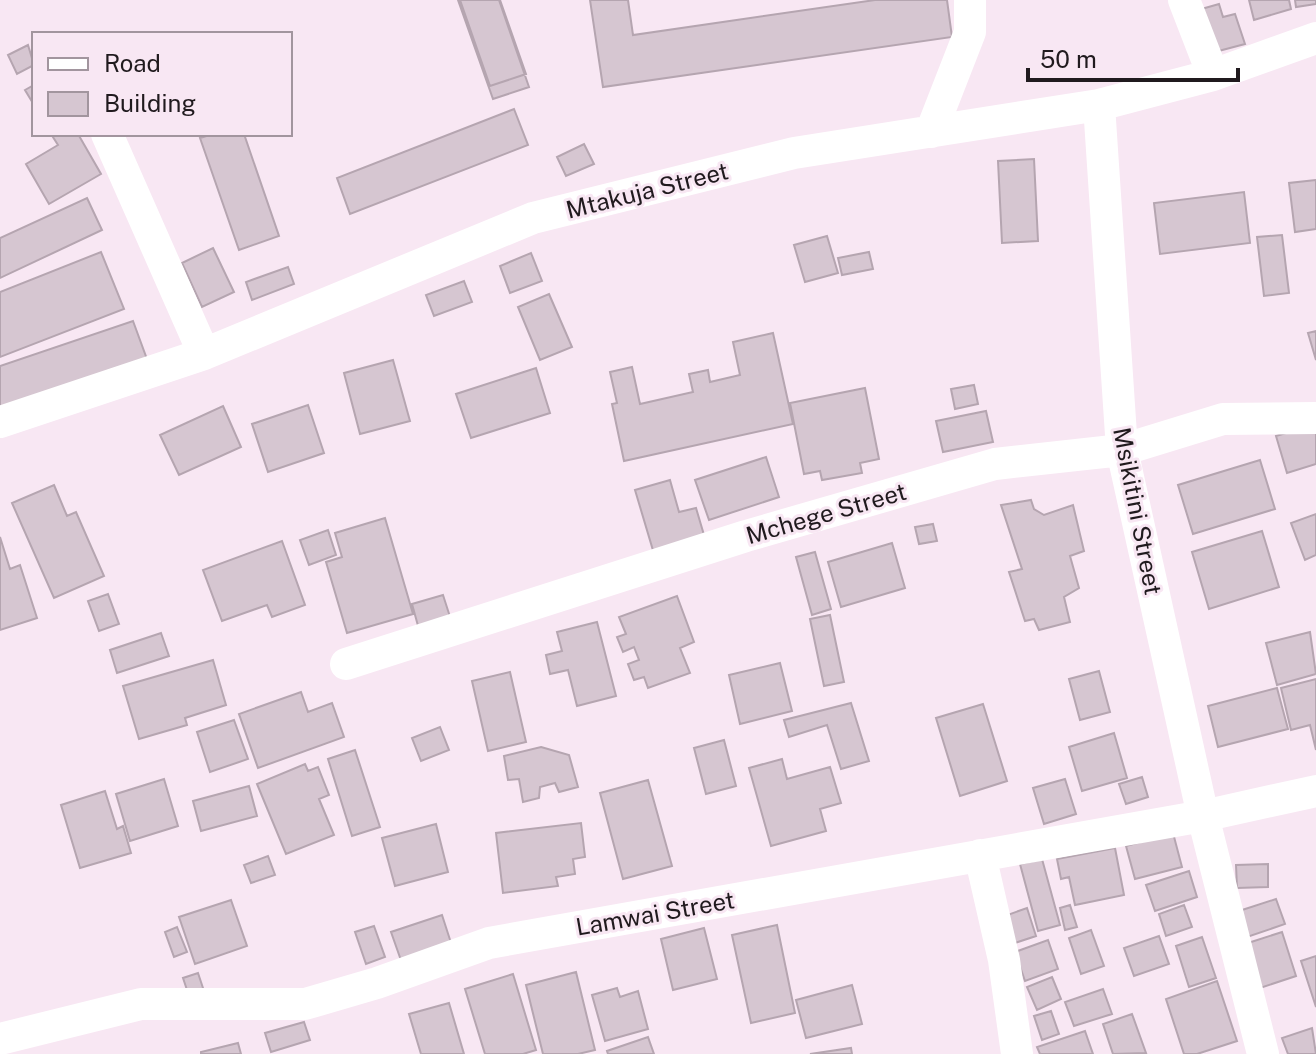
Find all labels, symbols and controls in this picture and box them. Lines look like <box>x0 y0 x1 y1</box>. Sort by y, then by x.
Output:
legend <box>32 32 292 136</box>
scale bar <box>1028 32 1238 82</box>
text: 50 m <box>1040 45 1097 73</box>
text: Road <box>104 49 161 77</box>
text: Building <box>104 89 196 117</box>
street label: Mtakuja Street <box>563 156 731 224</box>
street label: Msikitini Street <box>1108 425 1168 597</box>
street label: Mchege Street <box>743 477 909 549</box>
street label: Lamwai Street <box>573 885 737 941</box>

